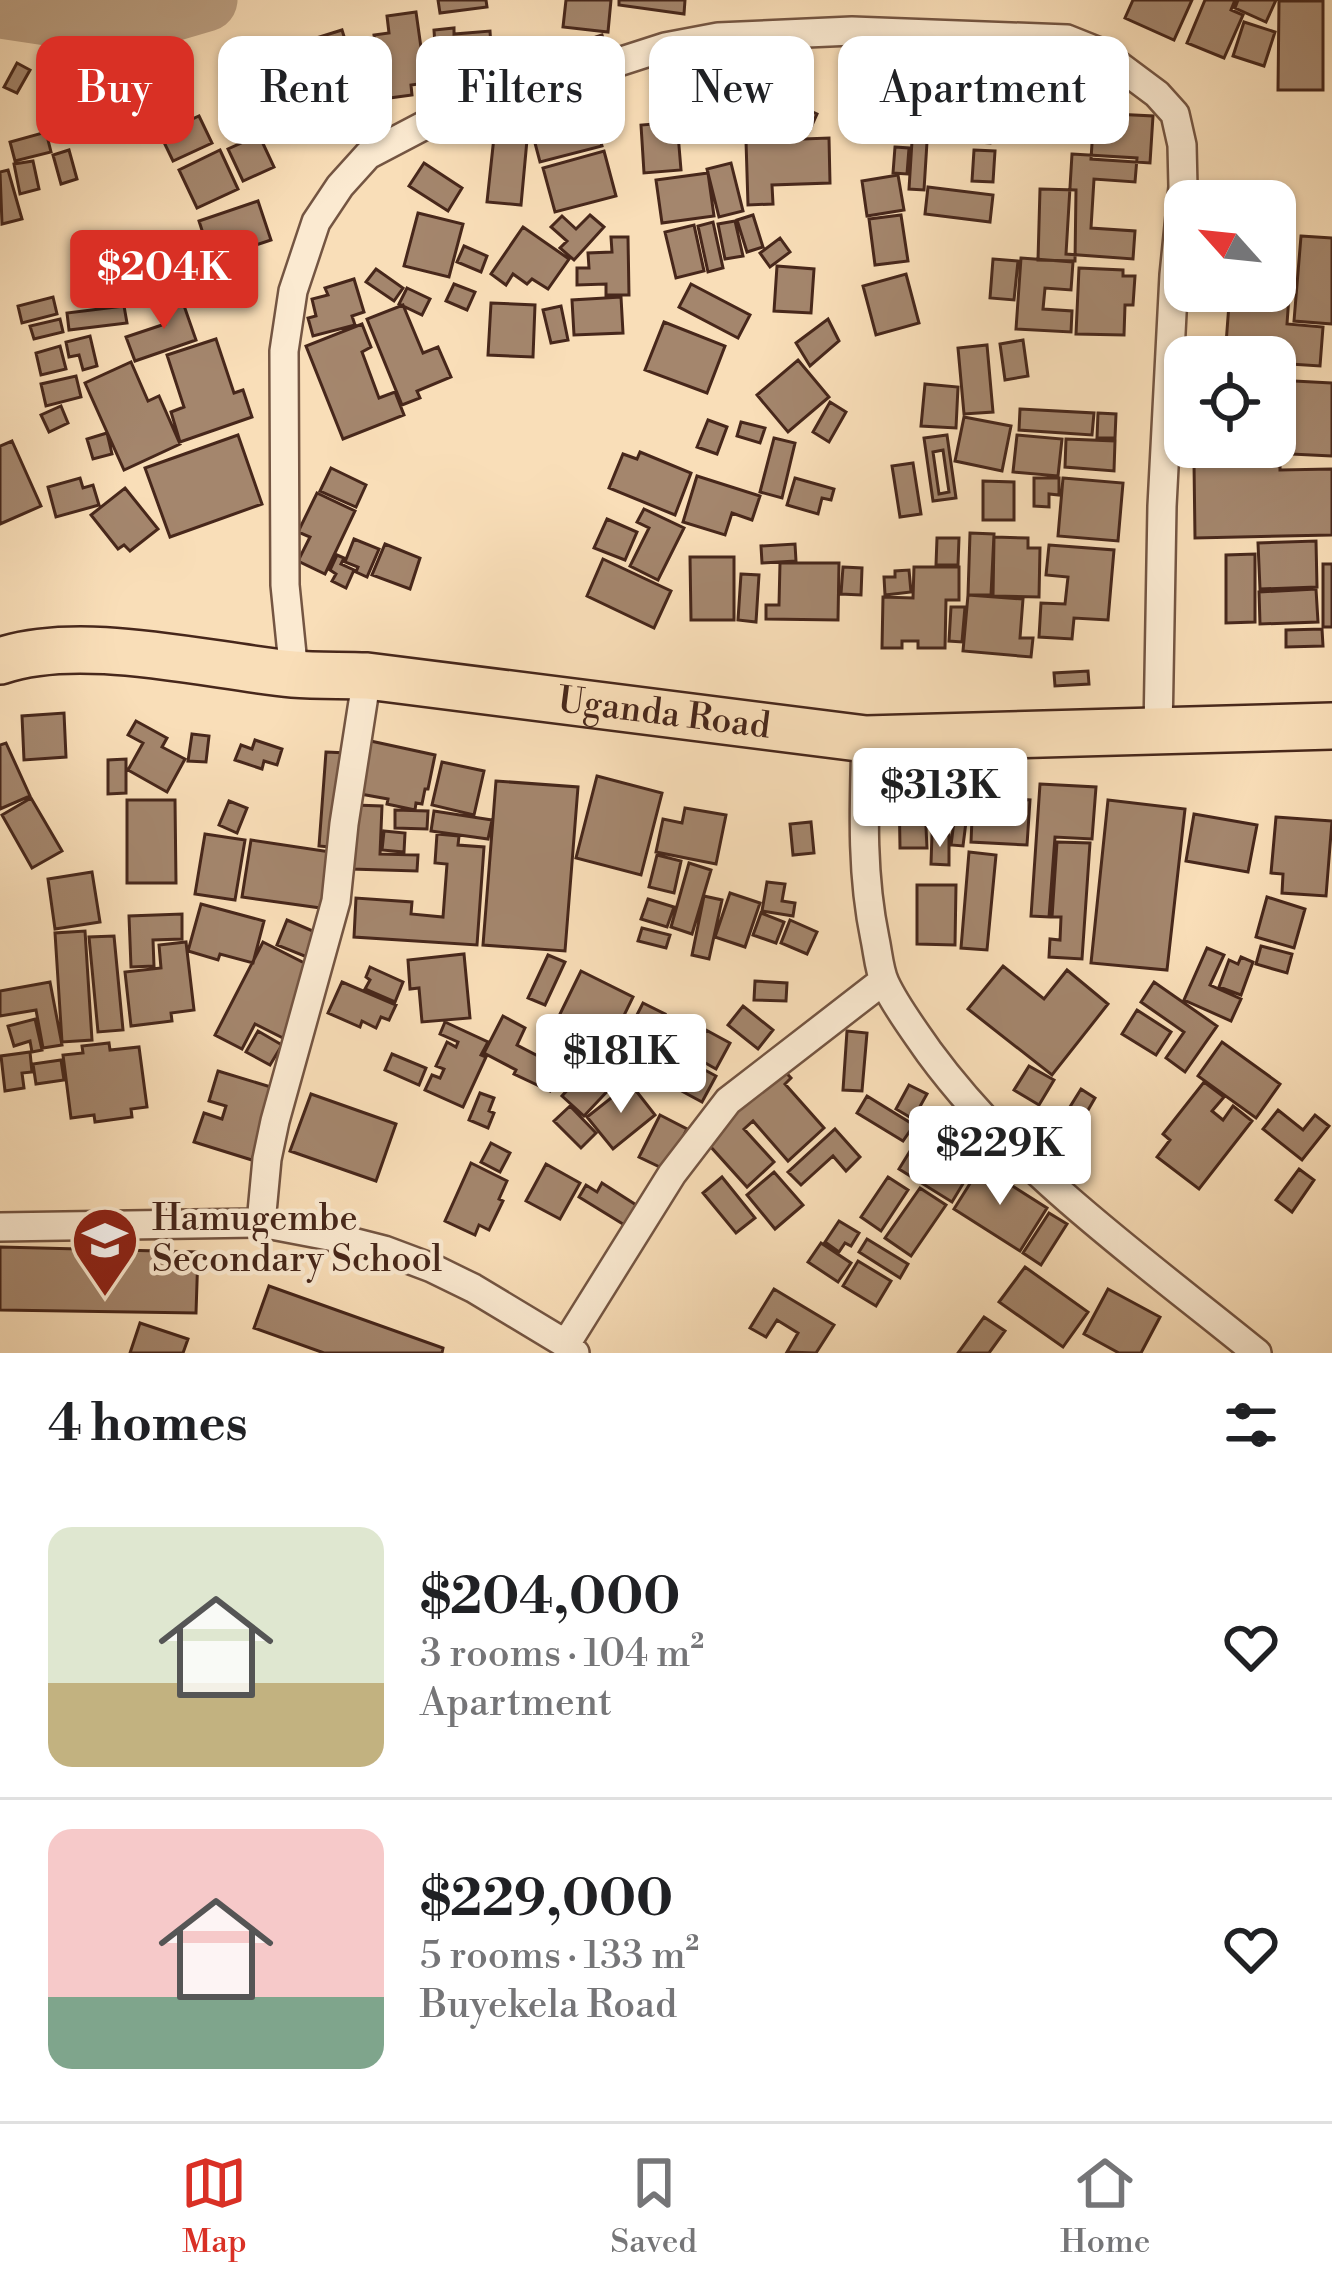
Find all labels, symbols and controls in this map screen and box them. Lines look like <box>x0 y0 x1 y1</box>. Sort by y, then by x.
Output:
chip: Buy <box>36 36 194 144</box>
chip: Rent <box>218 36 392 144</box>
chip: Filters <box>416 36 625 144</box>
chip: New <box>649 36 814 144</box>
chip: Apartment <box>838 36 1129 144</box>
north arrow <box>1164 180 1296 312</box>
map controls <box>1164 180 1296 468</box>
pin: $204K <box>80 230 248 332</box>
text: $204K <box>97 244 231 293</box>
button: locate <box>1164 336 1296 468</box>
street label: Uganda Road <box>555 678 773 749</box>
pin: $313K <box>856 748 1024 850</box>
text: $313K <box>880 762 1000 811</box>
pin: $181K <box>537 1014 705 1116</box>
text: $181K <box>563 1028 679 1077</box>
pin: $229K <box>916 1106 1084 1208</box>
text: $229K <box>936 1120 1064 1169</box>
place label: Hamugembe Secondary School <box>152 1197 443 1283</box>
school or university icon: Hamugembe Secondary School <box>70 1205 140 1299</box>
icon: filters <box>1218 1392 1284 1458</box>
text: 4 homes <box>48 1393 248 1457</box>
text: $204,000 <box>420 1566 680 1630</box>
icon: home <box>144 1575 288 1719</box>
icon: heart <box>1218 1614 1284 1680</box>
text: 3 rooms · 104 m² <box>420 1630 704 1679</box>
text: Apartment <box>420 1679 612 1728</box>
text: $229,000 <box>420 1868 673 1932</box>
icon: home <box>144 1877 288 2021</box>
icon: heart <box>1218 1916 1284 1982</box>
text: 5 rooms · 133 m² <box>420 1932 699 1981</box>
text: Buyekela Road <box>420 1981 677 2030</box>
tab: Map <box>181 2150 247 2263</box>
tab: Saved <box>610 2150 697 2263</box>
tab: Home <box>1060 2150 1151 2263</box>

